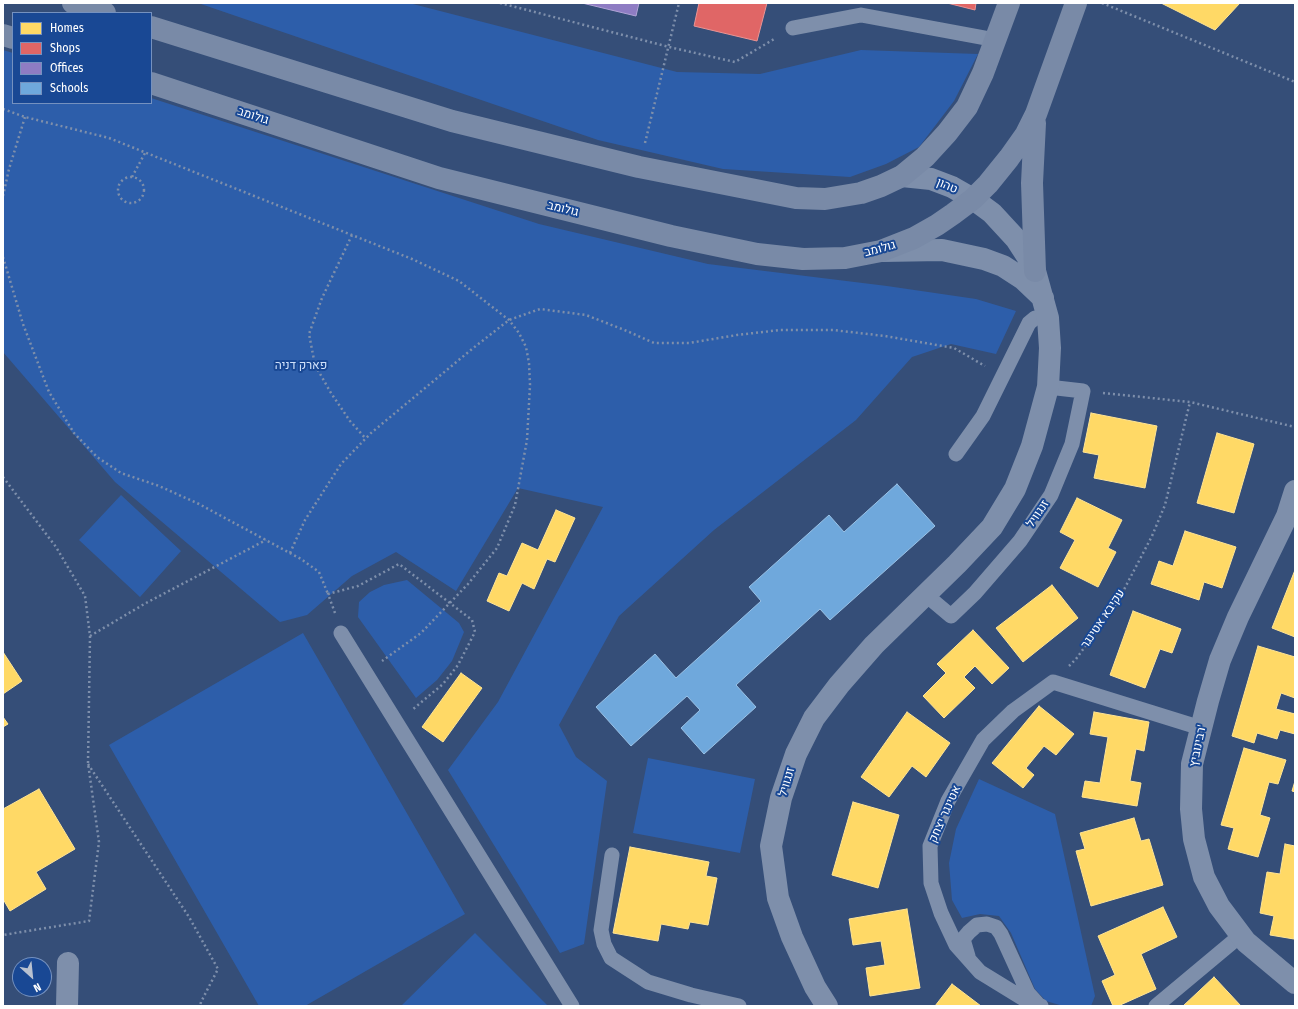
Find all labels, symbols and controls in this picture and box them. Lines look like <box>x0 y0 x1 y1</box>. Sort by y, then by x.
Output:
legend <box>12 12 152 104</box>
text: Homes <box>50 21 84 35</box>
text: Shops <box>50 41 80 55</box>
text: Offices <box>50 61 83 75</box>
text: Schools <box>50 81 88 95</box>
street label: גולומב <box>236 104 270 128</box>
street label: טהון <box>934 175 960 197</box>
street label: גולומב <box>546 198 580 220</box>
street label: גולומב <box>863 238 897 260</box>
park label: פארק דניה <box>275 359 327 373</box>
street label: זנגוויל <box>1024 497 1052 531</box>
street label: עקיבא אטינגר <box>1078 587 1128 651</box>
street label: רבינוביץ' <box>1187 724 1209 768</box>
street label: זנגוויל <box>776 766 798 798</box>
street label: אטינגר יצחק <box>926 783 964 845</box>
north arrow <box>12 957 52 997</box>
text: N <box>31 980 43 995</box>

